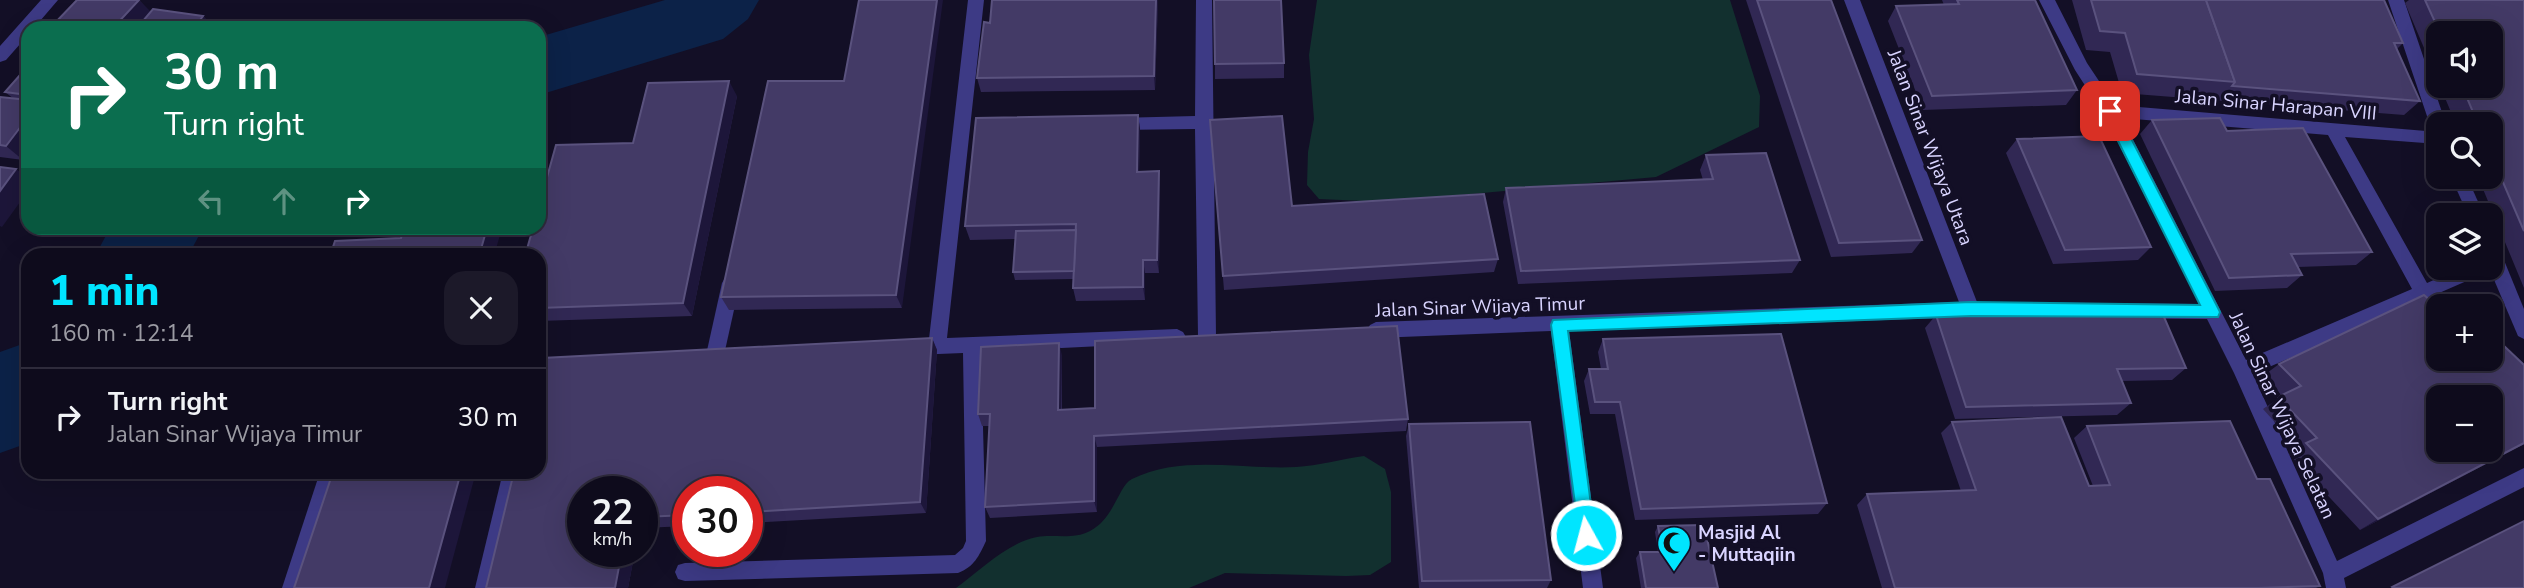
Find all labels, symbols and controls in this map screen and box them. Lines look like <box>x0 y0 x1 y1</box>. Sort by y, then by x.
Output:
map controls <box>2426 21 2503 462</box>
button: sound <box>2426 21 2503 98</box>
text: 30 m <box>164 39 279 106</box>
street label: Jalan Sinar Wijaya Utara <box>1880 45 1979 249</box>
icon: right <box>49 49 140 140</box>
pin <box>2080 81 2140 141</box>
street label: Jalan Sinar Harapan VIII <box>2173 83 2378 127</box>
icon: arrive <box>2091 92 2129 130</box>
text: Turn right <box>164 103 304 146</box>
button: search <box>2426 112 2503 189</box>
icon: left <box>192 182 230 220</box>
icon: ahead <box>265 182 303 220</box>
icon: right <box>338 182 376 220</box>
button: layers <box>2426 203 2503 280</box>
text: 1 min <box>49 263 159 320</box>
button: close <box>444 271 518 345</box>
street label: Jalan Sinar Wijaya Timur <box>1374 290 1586 324</box>
button: + <box>2426 294 2503 371</box>
street label: Jalan Sinar Wijaya Selatan <box>2222 307 2342 523</box>
text: 160 m · 12:14 <box>49 318 194 349</box>
text: Turn right <box>108 384 227 419</box>
button: − <box>2426 385 2503 462</box>
icon: right <box>49 398 87 436</box>
text: 30 m <box>458 400 518 435</box>
text: Jalan Sinar Wijaya Timur <box>108 419 362 450</box>
speed limit sign: 30 <box>672 476 763 567</box>
text: 22 <box>591 489 634 536</box>
position arrow <box>1549 498 1623 572</box>
place label: Masjid Al - Muttaqiin <box>1698 520 1796 568</box>
mosque icon: Masjid Al - Muttaqiin <box>1655 524 1693 573</box>
text: km/h <box>593 527 632 551</box>

